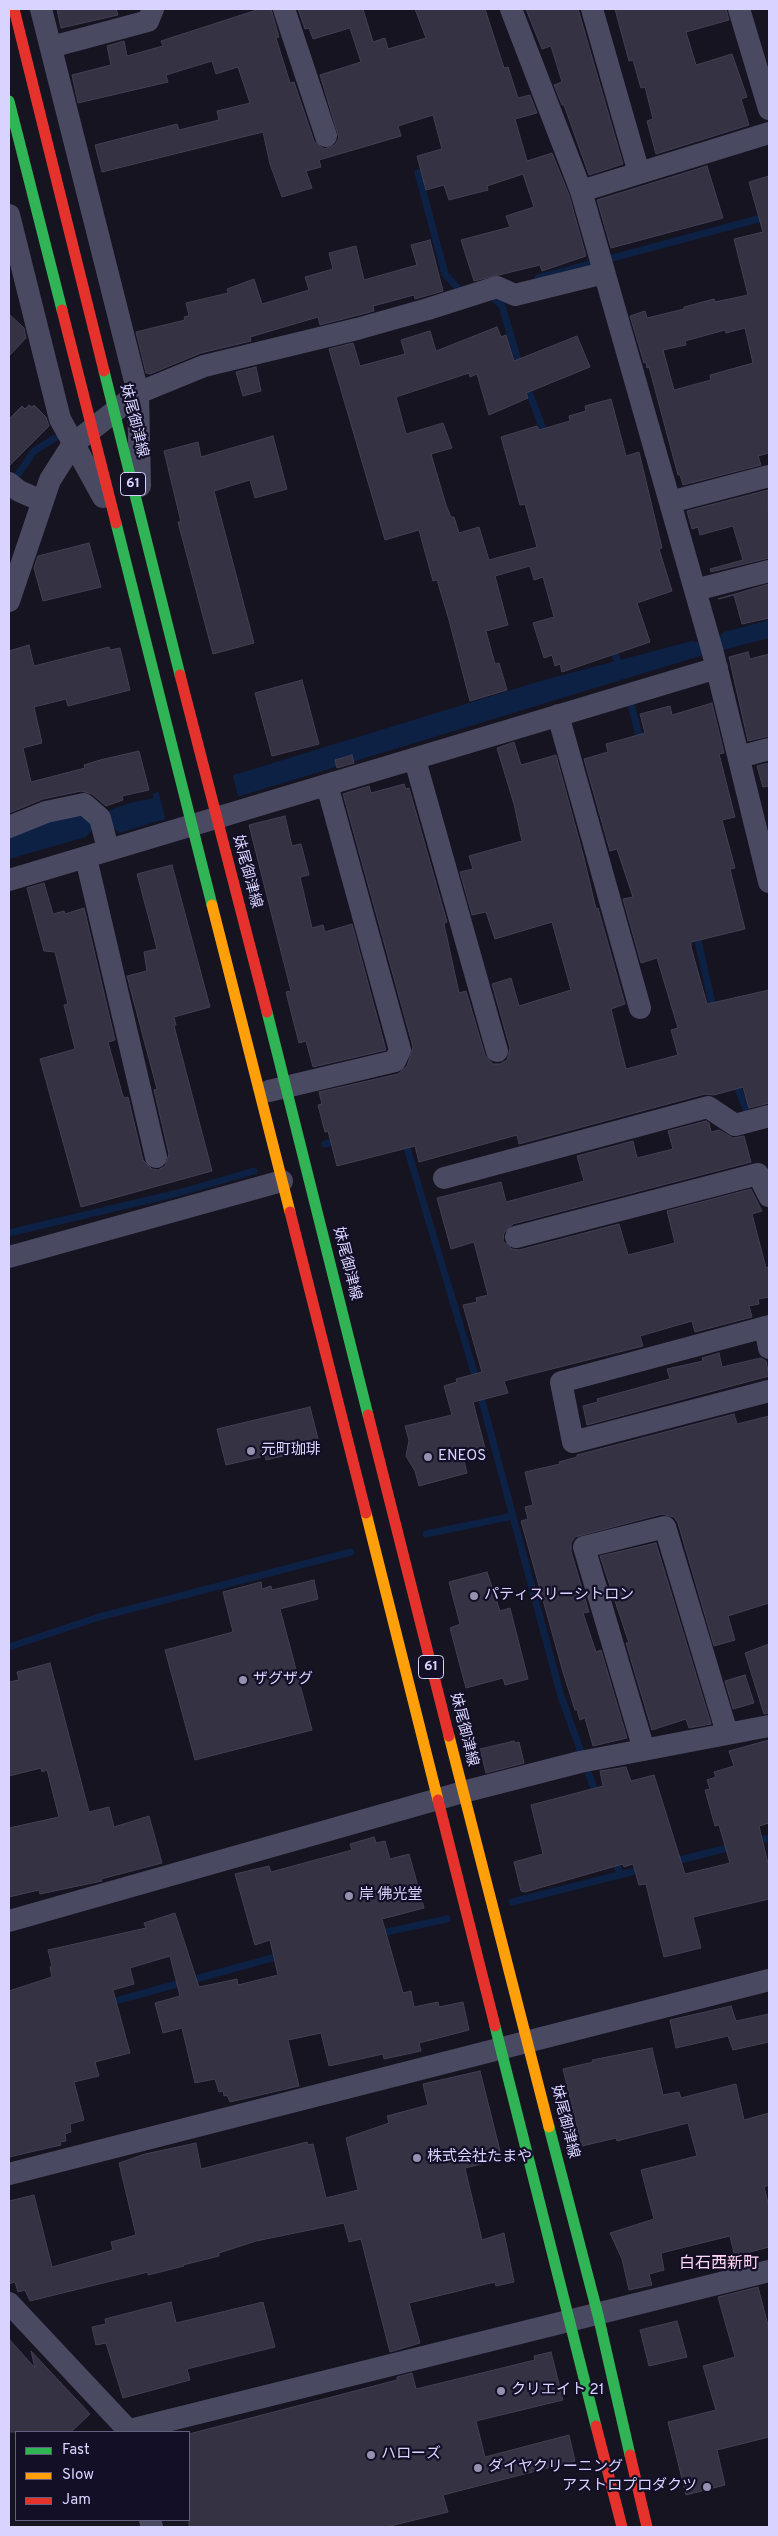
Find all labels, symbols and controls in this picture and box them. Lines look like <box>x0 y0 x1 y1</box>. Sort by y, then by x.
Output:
street label: 妹尾御津線 <box>115 382 151 460</box>
road number: 61 <box>120 472 146 496</box>
street label: 妹尾御津線 <box>228 833 264 911</box>
street label: 妹尾御津線 <box>328 1225 364 1303</box>
place label: 元町珈琲 <box>261 1442 321 1460</box>
marker: 元町珈琲 <box>245 1445 257 1457</box>
place label: ENEOS <box>438 1448 486 1466</box>
marker: ENEOS <box>422 1451 434 1463</box>
place label: パティスリーシトロン <box>484 1587 634 1605</box>
marker: パティスリーシトロン <box>468 1590 480 1602</box>
road number: 61 <box>418 1655 444 1678</box>
place label: ザグザグ <box>253 1671 313 1689</box>
marker: ザグザグ <box>237 1674 249 1686</box>
street label: 妹尾御津線 <box>445 1691 481 1769</box>
place label: 岸 佛光堂 <box>359 1887 423 1905</box>
marker: 岸 佛光堂 <box>343 1890 355 1902</box>
street label: 妹尾御津線 <box>546 2083 582 2161</box>
place label: 株式会社たまや <box>427 2149 532 2167</box>
marker: 株式会社たまや <box>411 2152 423 2164</box>
district label: 白石西新町 <box>679 2255 759 2275</box>
place label: クリエイト 21 <box>511 2382 604 2400</box>
marker: クリエイト 21 <box>495 2385 507 2397</box>
legend <box>15 2431 190 2521</box>
text: Fast <box>62 2441 90 2460</box>
place label: ハローズ <box>381 2446 441 2464</box>
marker: ハローズ <box>365 2449 377 2461</box>
place label: ダイヤクリーニング <box>488 2459 623 2477</box>
marker: ダイヤクリーニング <box>472 2462 484 2474</box>
text: Slow <box>62 2466 94 2485</box>
place label: アストロプロダクツ <box>562 2478 697 2496</box>
marker: アストロプロダクツ <box>701 2481 713 2493</box>
text: Jam <box>62 2491 91 2510</box>

